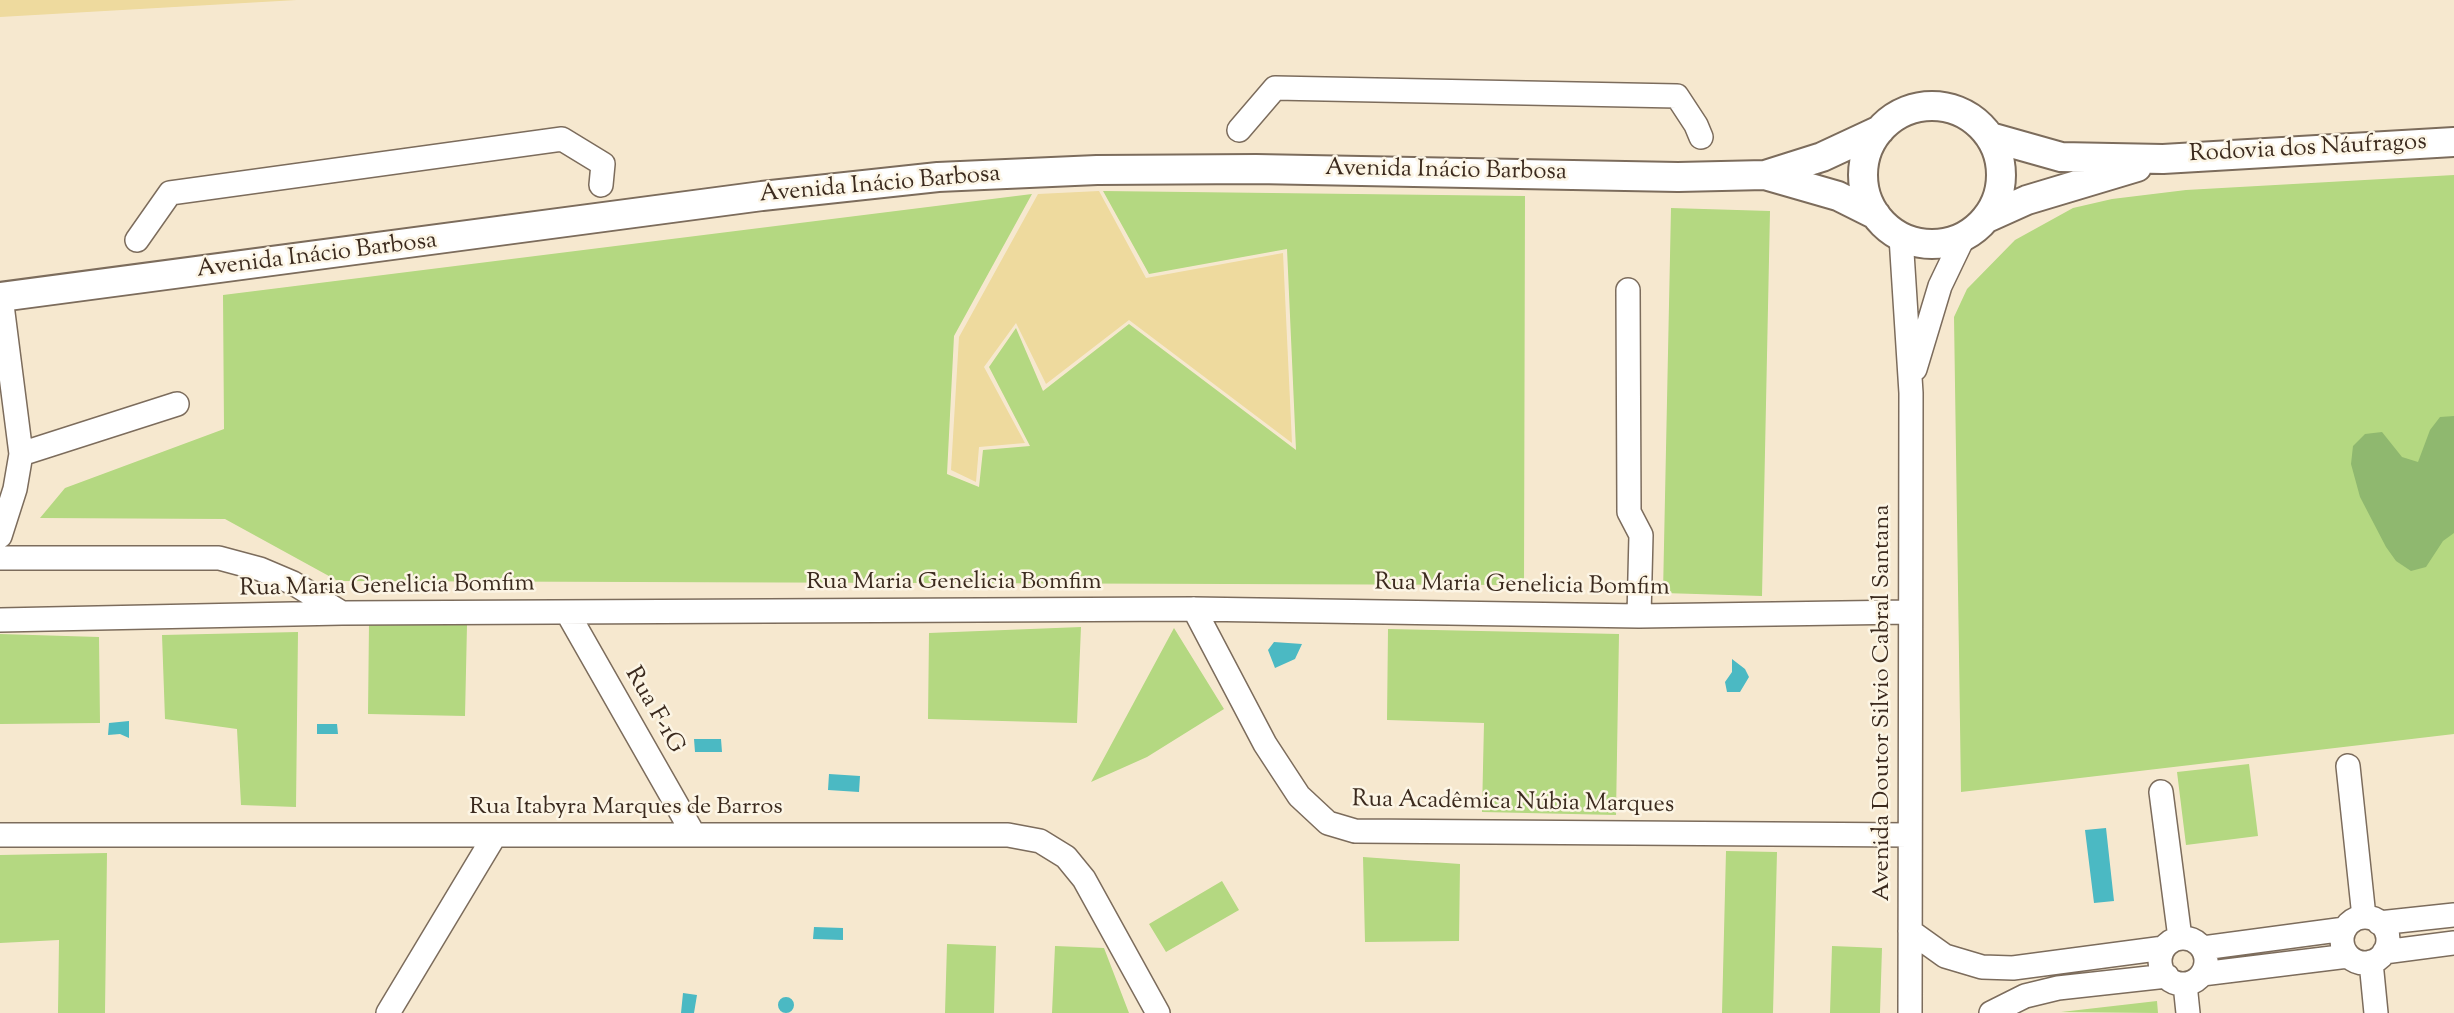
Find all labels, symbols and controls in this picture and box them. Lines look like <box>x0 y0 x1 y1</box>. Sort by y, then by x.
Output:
street label: Rodovia dos Náufragos <box>2189 129 2427 171</box>
street label: Avenida Inácio Barbosa <box>1325 155 1567 189</box>
street label: Avenida Inácio Barbosa <box>758 161 1002 211</box>
street label: Avenida Inácio Barbosa <box>195 228 439 286</box>
street label: Avenida Doutor Silvio Cabral Santana <box>1870 505 1898 901</box>
street label: Rua Maria Genelicia Bomfim <box>806 570 1102 598</box>
street label: Rua Maria Genelicia Bomfim <box>1374 570 1670 604</box>
street label: Rua Maria Genelicia Bomfim <box>239 571 535 605</box>
street label: Rua F-1G <box>617 663 689 759</box>
street label: Rua Acadêmica Núbia Marques <box>1351 787 1675 821</box>
street label: Rua Itabyra Marques de Barros <box>469 795 783 823</box>

